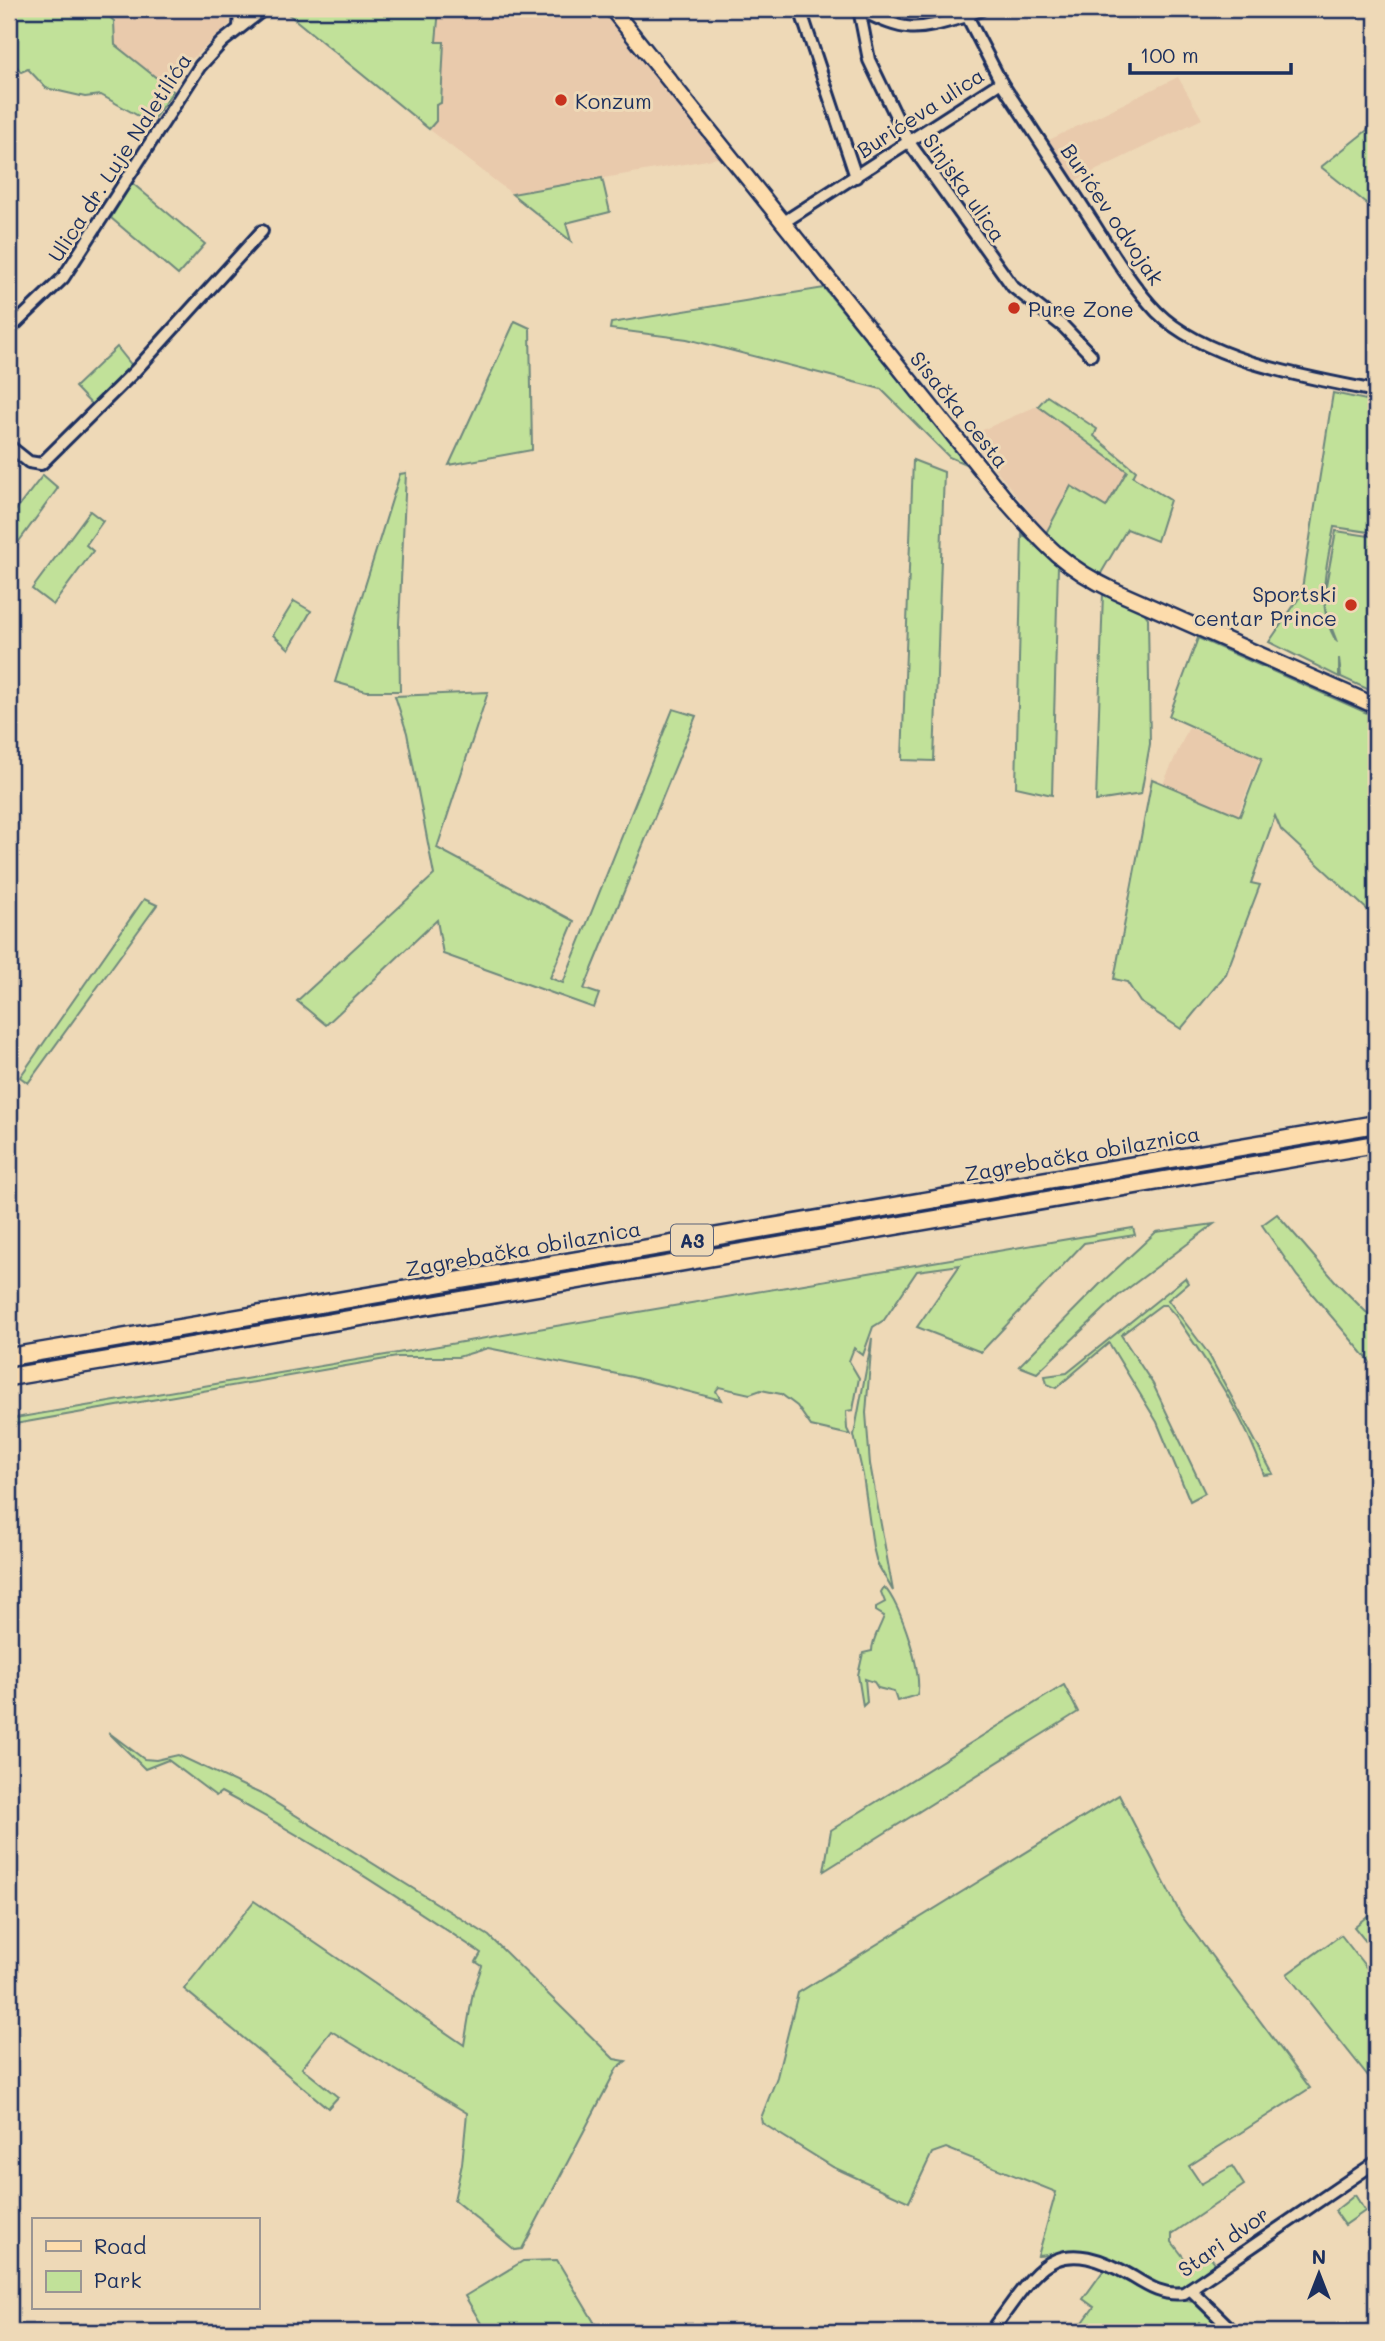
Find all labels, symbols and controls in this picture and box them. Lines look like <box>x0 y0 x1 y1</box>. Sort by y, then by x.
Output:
scale bar <box>1130 32 1290 76</box>
text: 100 m <box>1140 41 1199 68</box>
street label: Ulica dr. Luje Naletilića <box>41 47 197 267</box>
street label: Burićeva ulica <box>851 61 989 163</box>
place label: Konzum <box>575 87 652 114</box>
marker: Konzum <box>553 92 569 108</box>
street label: Sinjska ulica <box>918 127 1012 247</box>
street label: Burićev odvojak <box>1056 138 1170 290</box>
place label: Pure Zone <box>1028 295 1134 322</box>
marker: Pure Zone <box>1006 300 1022 316</box>
street label: Sisačka cesta <box>905 345 1015 473</box>
place label: Sportski centar Prince <box>1194 580 1337 631</box>
marker: Sportski centar Prince <box>1343 597 1359 613</box>
street label: Zagrebačka obilaznica <box>962 1119 1202 1187</box>
street label: Zagrebačka obilaznica <box>403 1214 643 1282</box>
road number: A3 <box>671 1224 713 1256</box>
street label: Stari dvor <box>1172 2200 1274 2282</box>
legend <box>32 2218 259 2310</box>
text: Road <box>94 2232 146 2259</box>
north arrow <box>1284 2240 1354 2310</box>
text: N <box>1312 2244 1326 2269</box>
text: Park <box>94 2266 142 2293</box>

